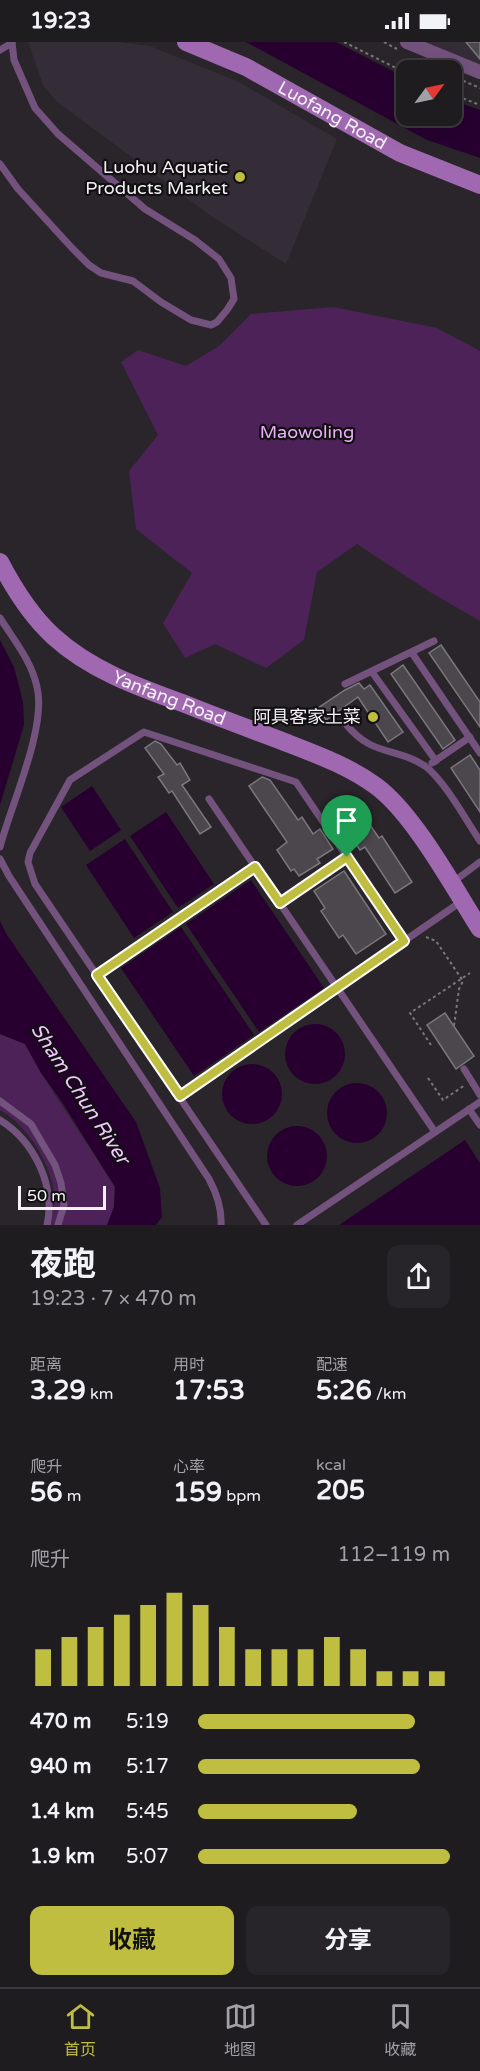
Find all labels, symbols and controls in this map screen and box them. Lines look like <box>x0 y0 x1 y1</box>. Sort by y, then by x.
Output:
text: 19:23 <box>30 8 91 34</box>
north arrow <box>396 60 462 126</box>
map controls <box>396 60 462 126</box>
street label: Luofang Road <box>274 76 391 154</box>
place label: Luohu Aquatic Products Market <box>85 156 228 199</box>
marker: Luohu Aquatic Products Market <box>233 170 247 184</box>
park label: Maowoling <box>260 421 354 443</box>
street label: Yanfang Road <box>109 666 229 730</box>
place label: 阿具客家土菜 <box>253 706 361 728</box>
marker: 阿具客家土菜 <box>366 710 380 724</box>
pin <box>321 795 372 857</box>
icon: arrive <box>330 804 363 837</box>
water label: Sham Chun River <box>25 1019 136 1171</box>
scale bar <box>18 1183 106 1210</box>
text: 50 m <box>27 1186 66 1206</box>
text: 夜跑 <box>30 1245 96 1284</box>
button: share <box>387 1245 450 1308</box>
text: 19:23 · 7 × 470 m <box>30 1287 197 1311</box>
text: 距离 <box>30 1355 62 1375</box>
text: 用时 <box>173 1355 205 1375</box>
text: 配速 <box>316 1355 348 1375</box>
text: 3.29 <box>30 1375 86 1406</box>
text: 17:53 <box>173 1375 245 1406</box>
text: 5:26 <box>316 1375 372 1406</box>
text: km <box>86 1384 113 1404</box>
text: /km <box>372 1384 406 1404</box>
text: kcal <box>316 1455 346 1475</box>
text: 爬升 <box>30 1457 62 1477</box>
text: 心率 <box>173 1457 205 1477</box>
text: 205 <box>316 1475 365 1506</box>
text: 56 <box>30 1477 63 1508</box>
text: 159 <box>173 1477 222 1508</box>
text: m <box>63 1486 82 1506</box>
text: bpm <box>222 1486 261 1506</box>
text: 112–119 m <box>337 1543 450 1567</box>
text: 爬升 <box>30 1548 70 1572</box>
text: 470 m <box>30 1710 91 1734</box>
text: 5:19 <box>126 1710 169 1734</box>
text: 940 m <box>30 1755 91 1779</box>
text: 5:17 <box>126 1755 169 1779</box>
text: 1.4 km <box>30 1800 94 1824</box>
text: 5:45 <box>126 1800 169 1824</box>
text: 1.9 km <box>30 1845 95 1869</box>
text: 5:07 <box>126 1845 169 1869</box>
button: 收藏 <box>30 1906 234 1975</box>
button: 分享 <box>246 1906 450 1975</box>
tab: 首页 <box>64 2000 97 2060</box>
tab: 地图 <box>224 2000 257 2060</box>
tab: 收藏 <box>384 2000 417 2060</box>

